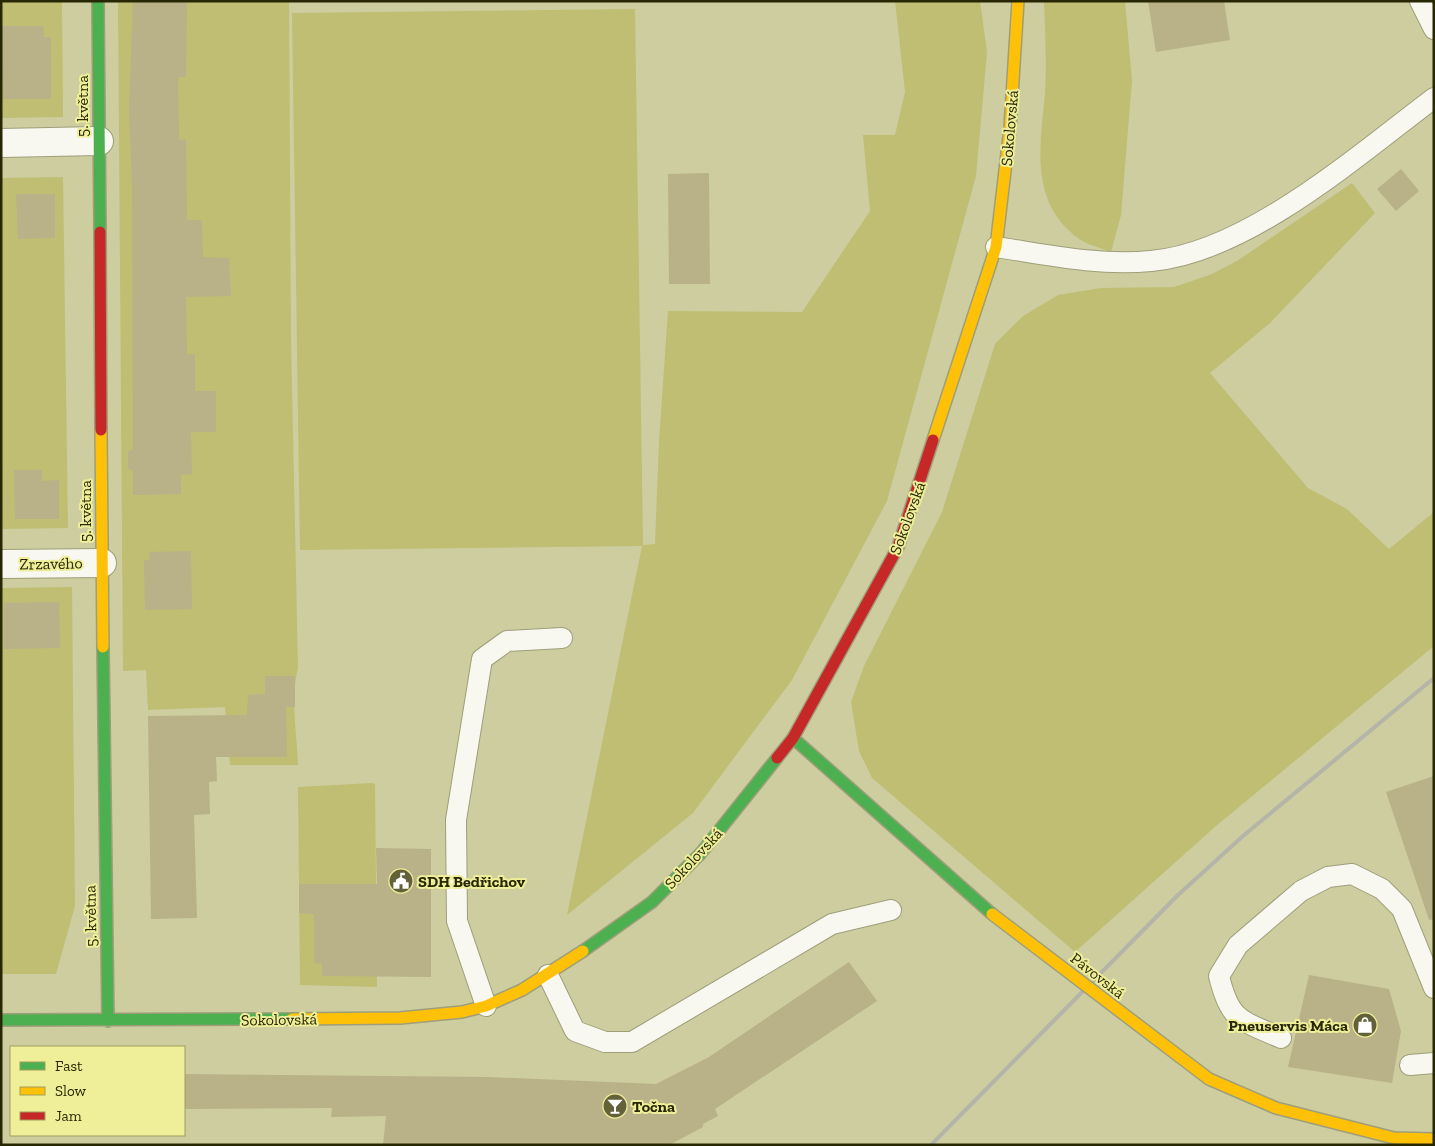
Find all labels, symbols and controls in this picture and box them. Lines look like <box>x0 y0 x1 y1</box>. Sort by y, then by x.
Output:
street label: 5. května <box>73 75 92 137</box>
street label: Sokolovská <box>997 89 1022 167</box>
street label: Sokolovská <box>886 479 930 557</box>
street label: 5. května <box>76 480 95 542</box>
street label: Zrzavého <box>19 553 83 574</box>
street label: Sokolovská <box>660 824 726 893</box>
public building icon: SDH Bedřichov <box>388 868 414 894</box>
place label: SDH Bedřichov <box>418 872 526 891</box>
street label: 5. května <box>80 885 101 947</box>
street label: Pávovská <box>1067 948 1129 1003</box>
street label: Sokolovská <box>241 1009 318 1030</box>
shop icon: Pneuservis Máca <box>1352 1012 1378 1038</box>
place label: Pneuservis Máca <box>1228 1016 1348 1035</box>
legend <box>10 1046 185 1136</box>
text: Fast <box>55 1057 83 1075</box>
text: Slow <box>55 1082 87 1100</box>
bar icon: Točna <box>602 1093 628 1119</box>
place label: Točna <box>632 1097 675 1116</box>
text: Jam <box>55 1107 82 1125</box>

